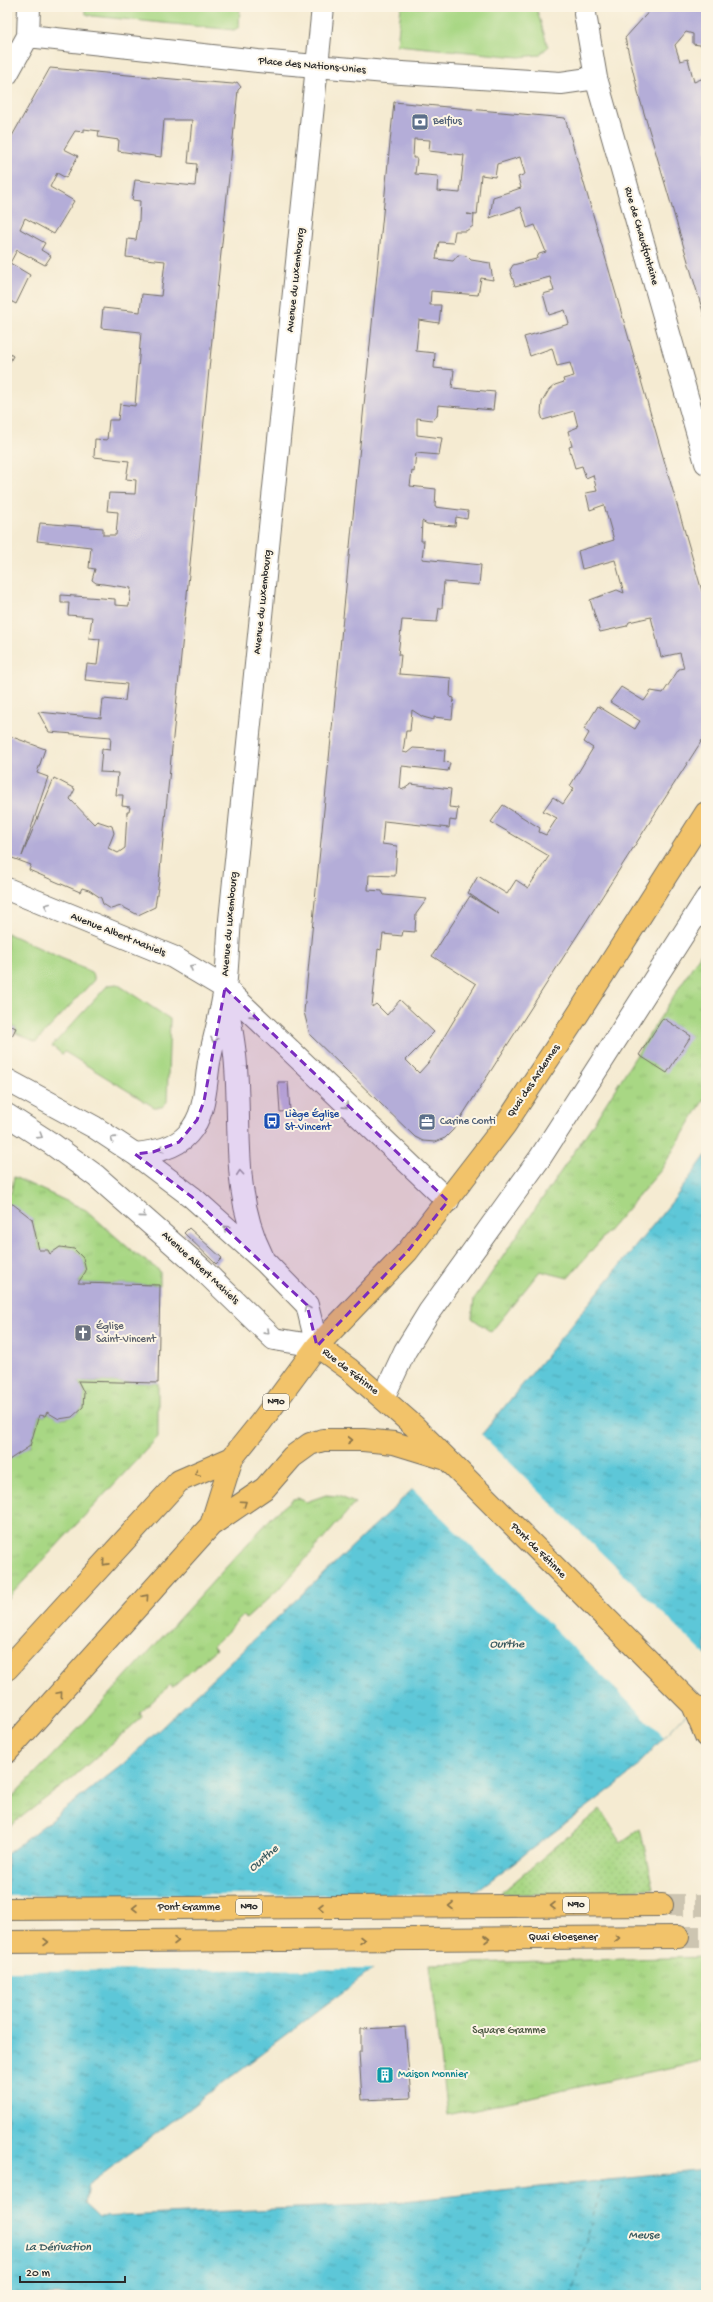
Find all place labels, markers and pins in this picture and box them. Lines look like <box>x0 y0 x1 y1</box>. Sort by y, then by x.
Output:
bank icon: Belfius <box>410 112 430 132</box>
place label: Belfius <box>432 115 463 128</box>
place label: Liège Église St-Vincent <box>285 1108 340 1134</box>
bus stop icon: Liège Église St-Vincent <box>262 1111 282 1131</box>
office icon: Carine Conti <box>417 1112 437 1132</box>
place label: Carine Conti <box>440 1116 496 1128</box>
place label: Église Saint-Vincent <box>96 1320 157 1346</box>
church icon: Église Saint-Vincent <box>73 1323 93 1343</box>
building icon: Maison Monnier <box>375 2065 395 2085</box>
place label: Maison Monnier <box>398 2069 469 2081</box>

